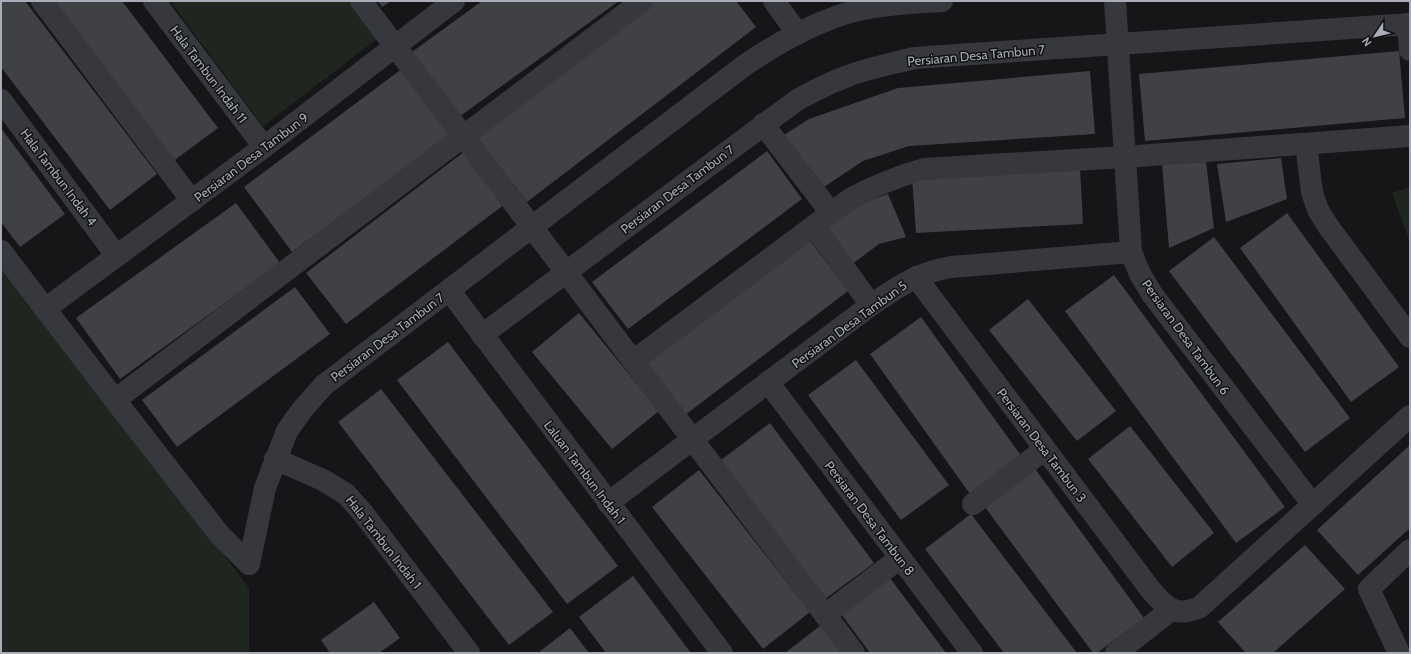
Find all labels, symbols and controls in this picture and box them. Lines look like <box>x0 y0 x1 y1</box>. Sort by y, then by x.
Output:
north arrow <box>1355 16 1395 56</box>
street label: Hala Tambun Indah 11 <box>167 22 251 126</box>
text: N <box>1359 35 1375 49</box>
street label: Persiaran Desa Tambun 7 <box>907 41 1046 69</box>
street label: Persiaran Desa Tambun 9 <box>191 109 311 205</box>
street label: Hala Tambun Indah 4 <box>17 125 101 229</box>
street label: Persiaran Desa Tambun 7 <box>617 141 737 237</box>
street label: Persiaran Desa Tambun 6 <box>1139 276 1233 398</box>
street label: Persiaran Desa Tambun 5 <box>788 277 910 371</box>
street label: Persiaran Desa Tambun 7 <box>327 289 447 385</box>
street label: Persiaran Desa Tambun 3 <box>994 385 1090 505</box>
street label: Laluan Tambun Indah 1 <box>541 417 629 527</box>
street label: Persiaran Desa Tambun 8 <box>822 458 918 579</box>
street label: Hala Tambun Indah 1 <box>343 492 425 592</box>

